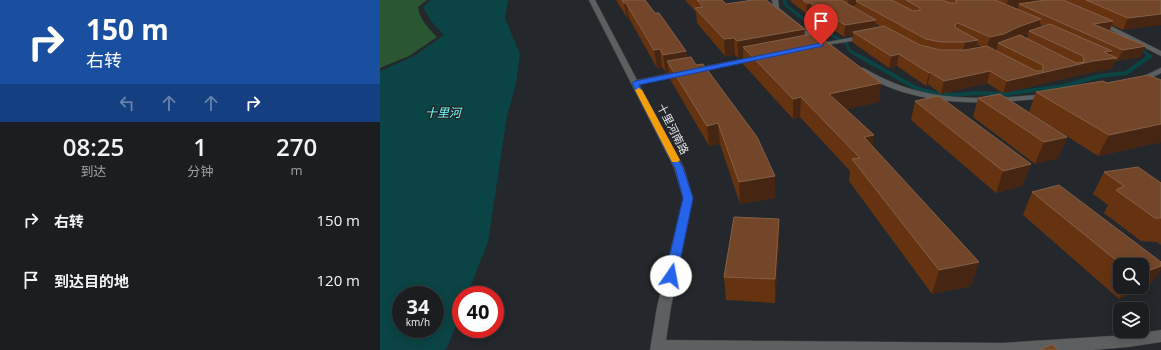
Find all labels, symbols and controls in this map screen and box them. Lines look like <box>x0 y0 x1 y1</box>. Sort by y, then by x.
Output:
pin <box>804 4 838 45</box>
text: 150 m <box>86 10 169 48</box>
icon: arrive <box>810 10 832 32</box>
icon: right <box>20 16 72 68</box>
text: 右转 <box>86 48 122 72</box>
icon: left <box>116 92 138 114</box>
icon: ahead <box>158 92 180 114</box>
icon: ahead <box>200 92 222 114</box>
icon: right <box>242 92 264 114</box>
street label: 十里河南路 <box>654 101 693 157</box>
water label: 十里河 <box>425 104 463 121</box>
text: 08:25 <box>63 130 124 163</box>
text: 1 <box>193 130 207 163</box>
text: 270 <box>276 130 317 163</box>
text: m <box>291 161 303 179</box>
text: 到达 <box>81 162 107 180</box>
text: 分钟 <box>187 162 213 180</box>
icon: right <box>20 209 42 231</box>
text: 150 m <box>316 210 360 230</box>
text: 右转 <box>54 211 84 231</box>
position arrow <box>650 255 692 297</box>
map controls <box>1113 258 1149 338</box>
button: search <box>1113 258 1149 294</box>
icon: arrive <box>20 269 42 291</box>
text: 120 m <box>316 270 360 290</box>
text: 到达目的地 <box>54 271 129 291</box>
speed limit sign: 40 <box>452 286 504 338</box>
text: 34 <box>407 293 429 320</box>
button: layers <box>1113 302 1149 338</box>
text: km/h <box>406 315 430 329</box>

